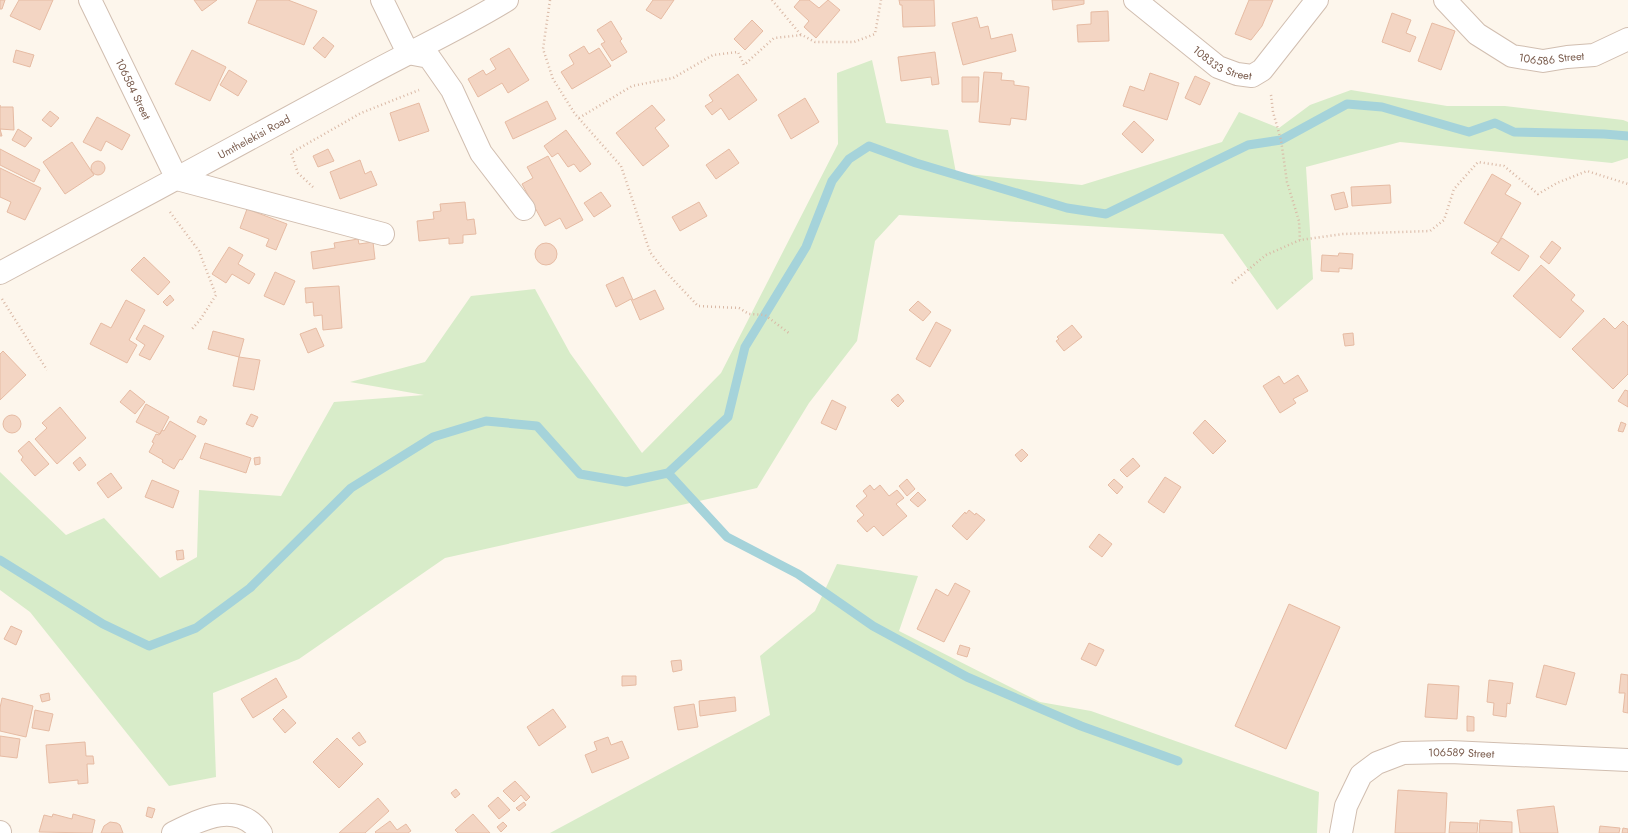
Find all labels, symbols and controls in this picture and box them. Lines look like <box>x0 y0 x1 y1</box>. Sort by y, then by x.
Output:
street label: 108333 Street <box>1189 42 1253 84</box>
street label: 106586 Street <box>1518 48 1585 69</box>
street label: 106584 Street <box>112 56 155 123</box>
street label: Umthelekisi Road <box>215 111 293 163</box>
street label: 106589 Street <box>1428 744 1495 762</box>

